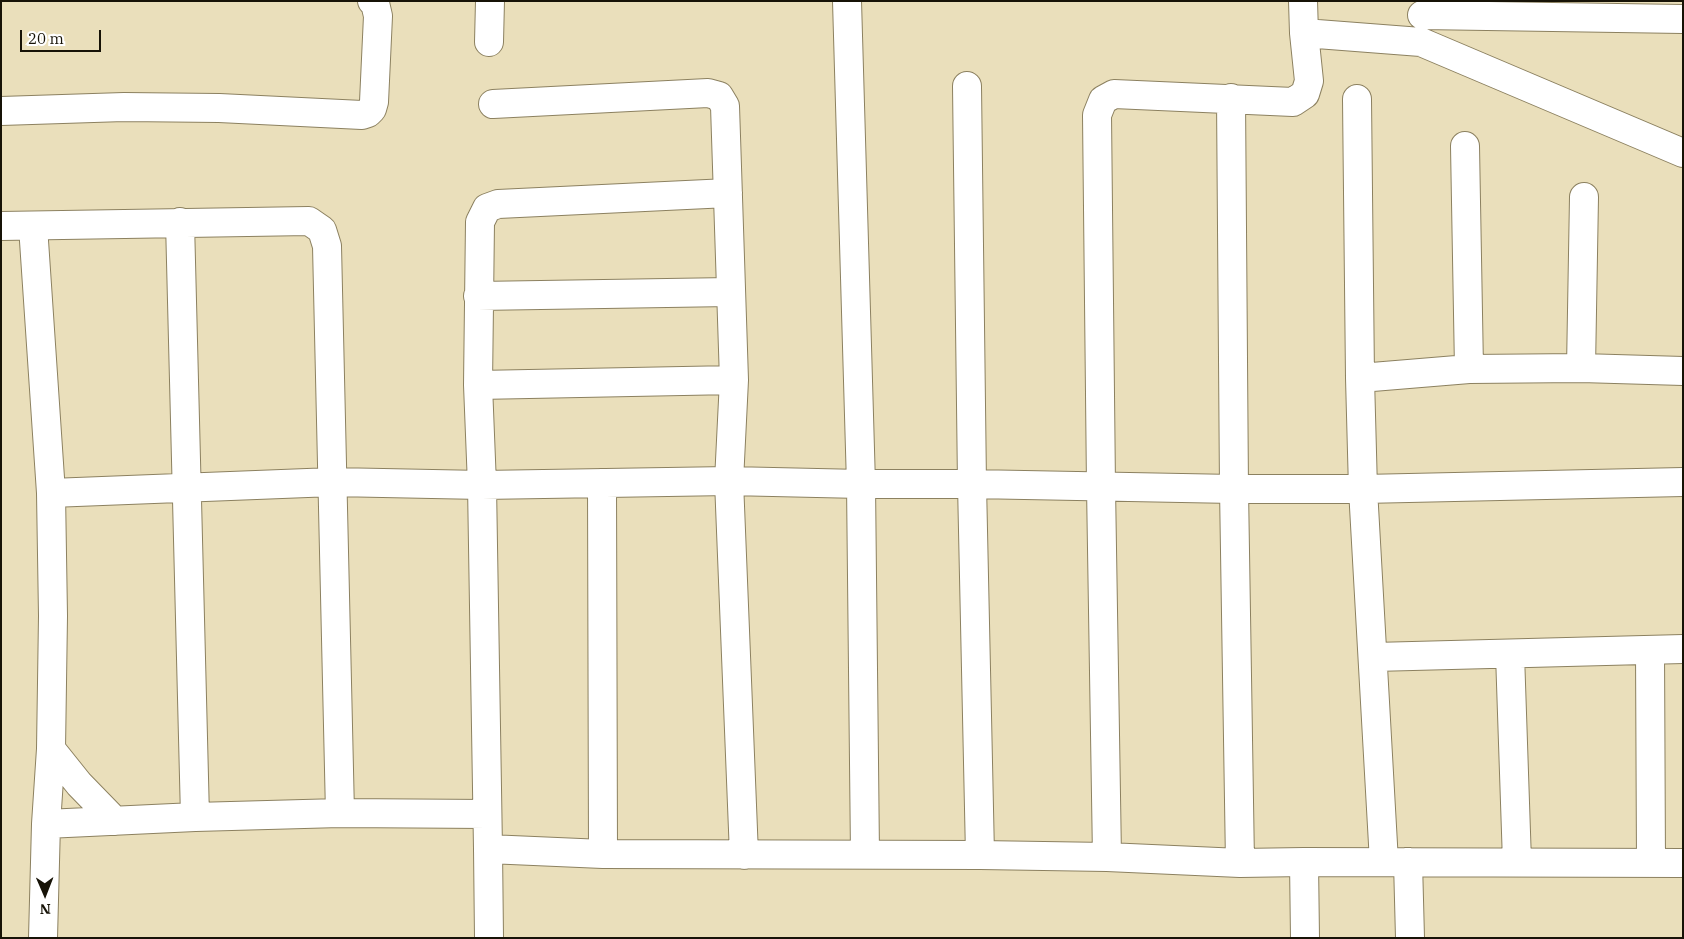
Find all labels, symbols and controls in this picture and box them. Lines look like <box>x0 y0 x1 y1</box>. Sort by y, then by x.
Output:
scale bar <box>22 20 104 52</box>
text: 20 m <box>28 29 64 48</box>
north arrow <box>20 869 70 919</box>
text: N <box>40 900 51 918</box>

